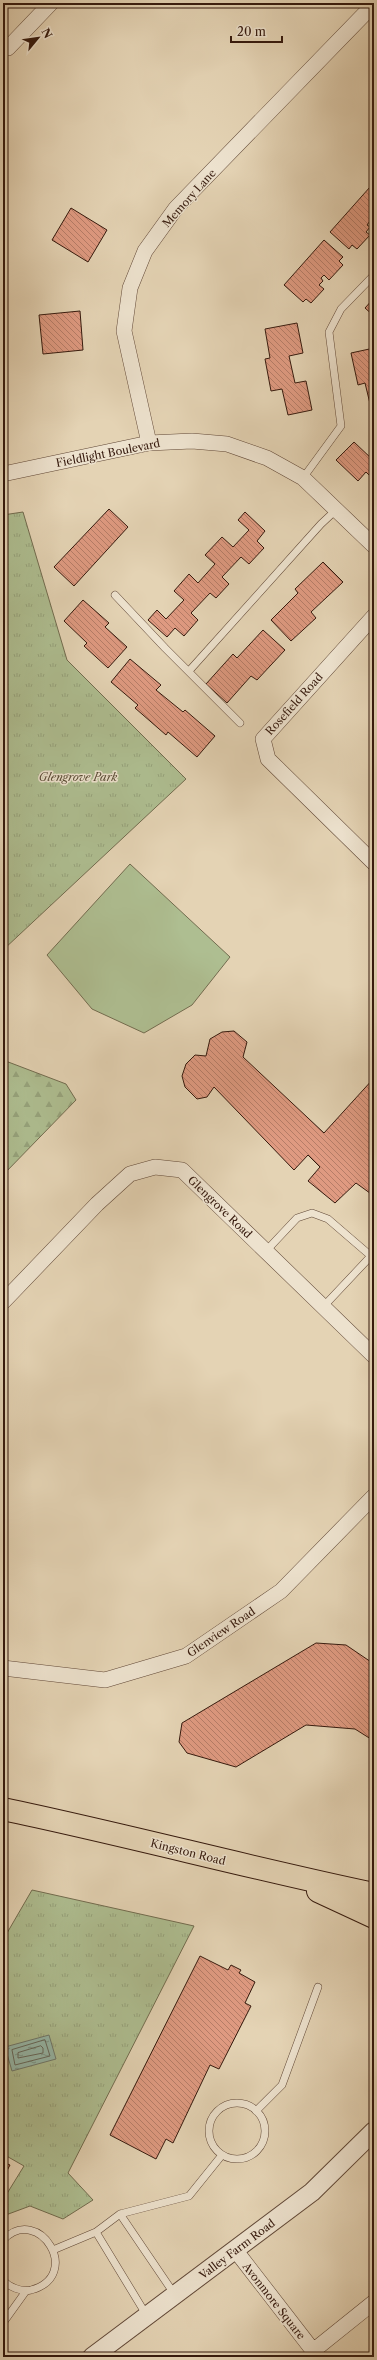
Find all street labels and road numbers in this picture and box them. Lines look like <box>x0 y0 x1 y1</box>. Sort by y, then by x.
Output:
street label: Memory Lane <box>159 166 219 230</box>
street label: Fieldlight Boulevard <box>55 436 162 470</box>
street label: Rosefield Road <box>262 670 326 738</box>
street label: Glengrove Road <box>185 1173 255 1241</box>
street label: Glenview Road <box>184 1604 258 1660</box>
street label: Kingston Road <box>149 1836 227 1868</box>
street label: Valley Farm Road <box>195 2216 278 2283</box>
street label: Avonmore Square <box>239 2259 308 2342</box>

